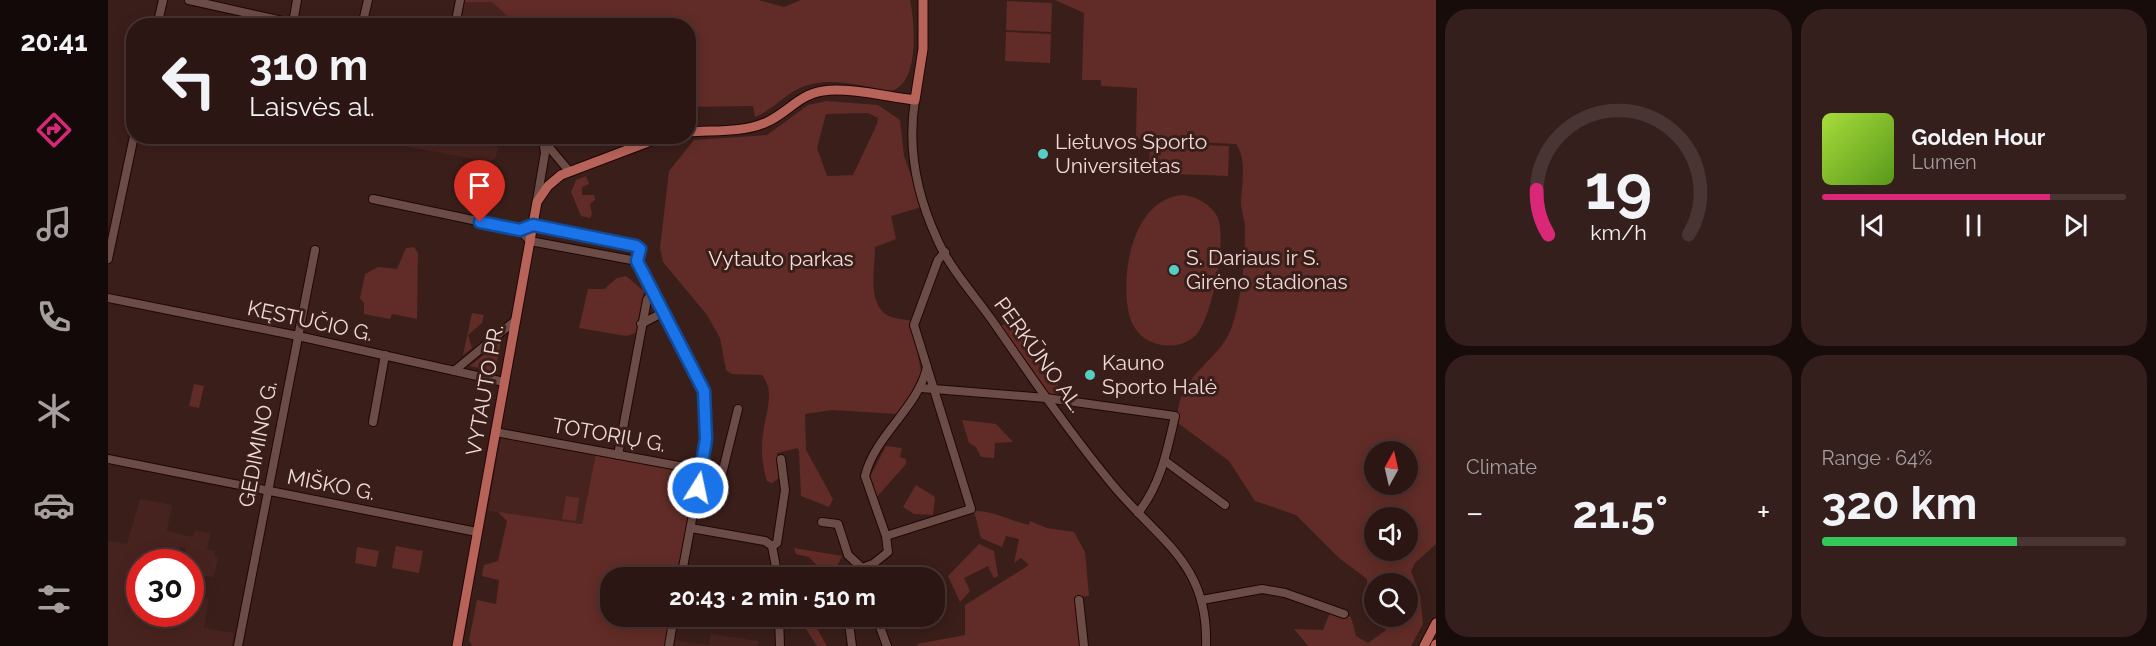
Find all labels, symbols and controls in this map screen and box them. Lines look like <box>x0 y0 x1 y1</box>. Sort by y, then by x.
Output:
text: 20:41 <box>20 26 88 57</box>
text: 310 m <box>249 41 368 90</box>
icon: left <box>150 42 228 120</box>
text: Laisvės al. <box>249 91 375 122</box>
icon: directions <box>33 109 75 151</box>
text: Golden Hour <box>1912 124 2045 150</box>
place label: Lietuvos Sporto Universitetas <box>1055 129 1207 178</box>
marker: Lietuvos Sporto Universitetas <box>1036 147 1050 161</box>
text: 19 <box>1584 150 1652 224</box>
text: Lumen <box>1912 150 1977 174</box>
pin <box>454 160 505 222</box>
icon: arrive <box>463 169 496 202</box>
icon: music <box>33 203 75 245</box>
icon: previous <box>1856 209 1889 242</box>
icon: pause <box>1957 209 1990 242</box>
icon: next <box>2059 209 2092 242</box>
text: km/h <box>1590 220 1647 245</box>
place label: S. Dariaus ir S. Girėno stadionas <box>1186 245 1348 294</box>
park label: Vytauto parkas <box>708 246 854 271</box>
marker: S. Dariaus ir S. Girėno stadionas <box>1167 263 1181 277</box>
street label: PERKŪNO AL. <box>989 292 1089 417</box>
street label: KĘSTUČIO G. <box>245 295 375 346</box>
icon: phone <box>33 296 75 338</box>
street label: VYTAUTO PR. <box>461 322 508 458</box>
place label: Kauno Sporto Halė <box>1102 350 1217 399</box>
marker: Kauno Sporto Halė <box>1083 368 1097 382</box>
street label: GEDIMINO G. <box>233 379 282 509</box>
icon: climate <box>33 390 75 432</box>
street label: TOTORIŲ G. <box>550 412 668 457</box>
north arrow <box>1364 441 1418 495</box>
map controls <box>1364 441 1418 627</box>
text: Range · 64% <box>1822 446 1932 470</box>
text: Climate <box>1466 455 1537 479</box>
position arrow <box>666 456 730 520</box>
street label: MIŠKO G. <box>285 464 377 505</box>
text: 320 km <box>1822 477 1977 530</box>
icon: car <box>33 484 75 526</box>
text: 21.5° <box>1573 486 1668 539</box>
text: − <box>1466 493 1484 532</box>
text: + <box>1757 493 1771 532</box>
button: sound <box>1364 507 1418 561</box>
speed limit sign: 30 <box>126 549 204 627</box>
button: search <box>1364 573 1418 627</box>
icon: filters <box>33 578 75 620</box>
text: 20:43 · 2 min · 510 m <box>669 584 876 610</box>

